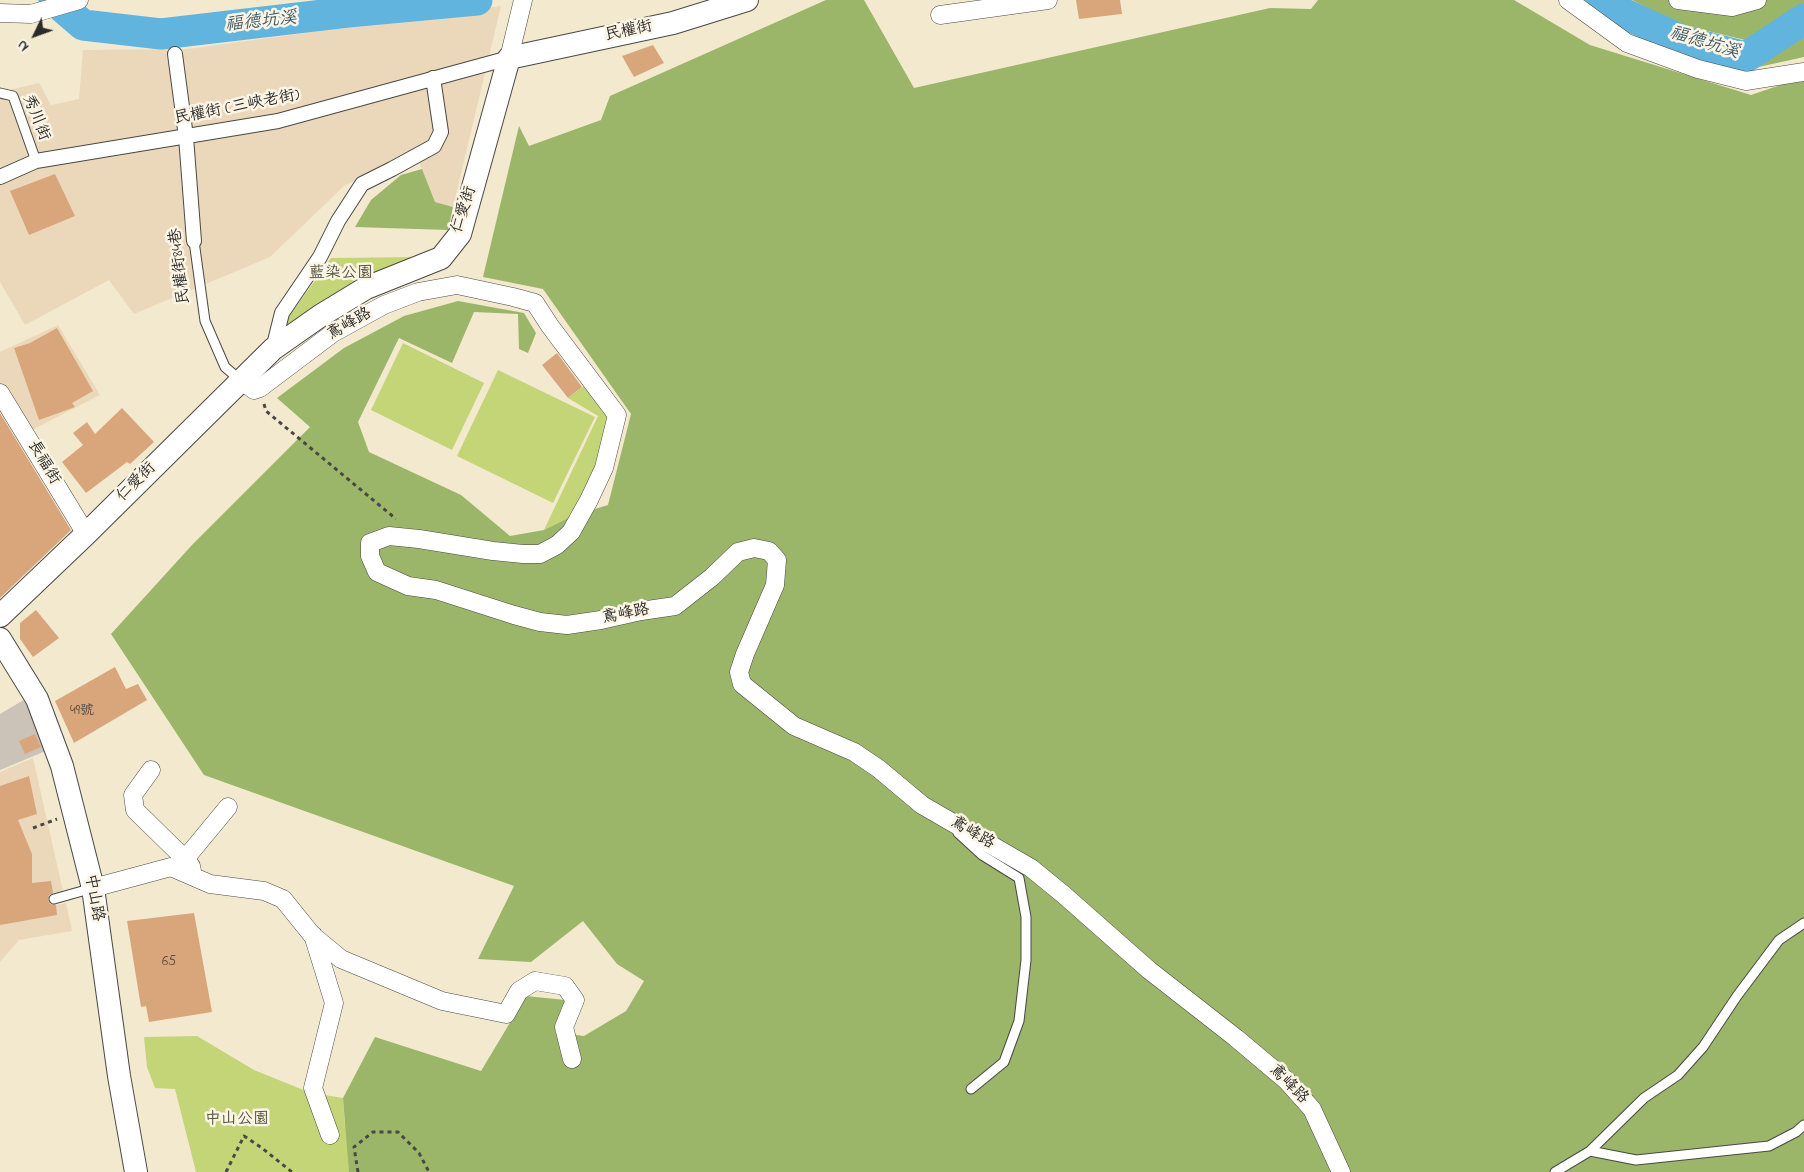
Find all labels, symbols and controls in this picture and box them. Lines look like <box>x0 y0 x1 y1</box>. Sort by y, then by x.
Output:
water label: 福德坑溪 <box>224 8 298 38</box>
north arrow <box>10 10 60 60</box>
street label: 民權街 <box>604 18 654 46</box>
water label: 福德坑溪 <box>1666 23 1742 65</box>
text: N <box>13 35 34 56</box>
street label: 民權街 (三峽老街) <box>173 86 301 130</box>
street label: 秀川街 <box>17 92 53 144</box>
street label: 仁愛街 <box>448 184 482 236</box>
street label: 民權街84巷 <box>167 227 195 305</box>
park label: 藍染公園 <box>309 264 373 284</box>
street label: 鳶峰路 <box>324 305 376 345</box>
street label: 長福街 <box>22 437 64 489</box>
street label: 仁愛街 <box>113 459 161 507</box>
street label: 鳶峰路 <box>601 601 651 629</box>
house number: 49號 <box>70 704 94 720</box>
street label: 鳶峰路 <box>946 814 998 854</box>
street label: 中山路 <box>79 873 107 923</box>
house number: 65 <box>162 955 176 971</box>
street label: 鳶峰路 <box>1264 1061 1312 1109</box>
park label: 中山公園 <box>205 1110 269 1130</box>

